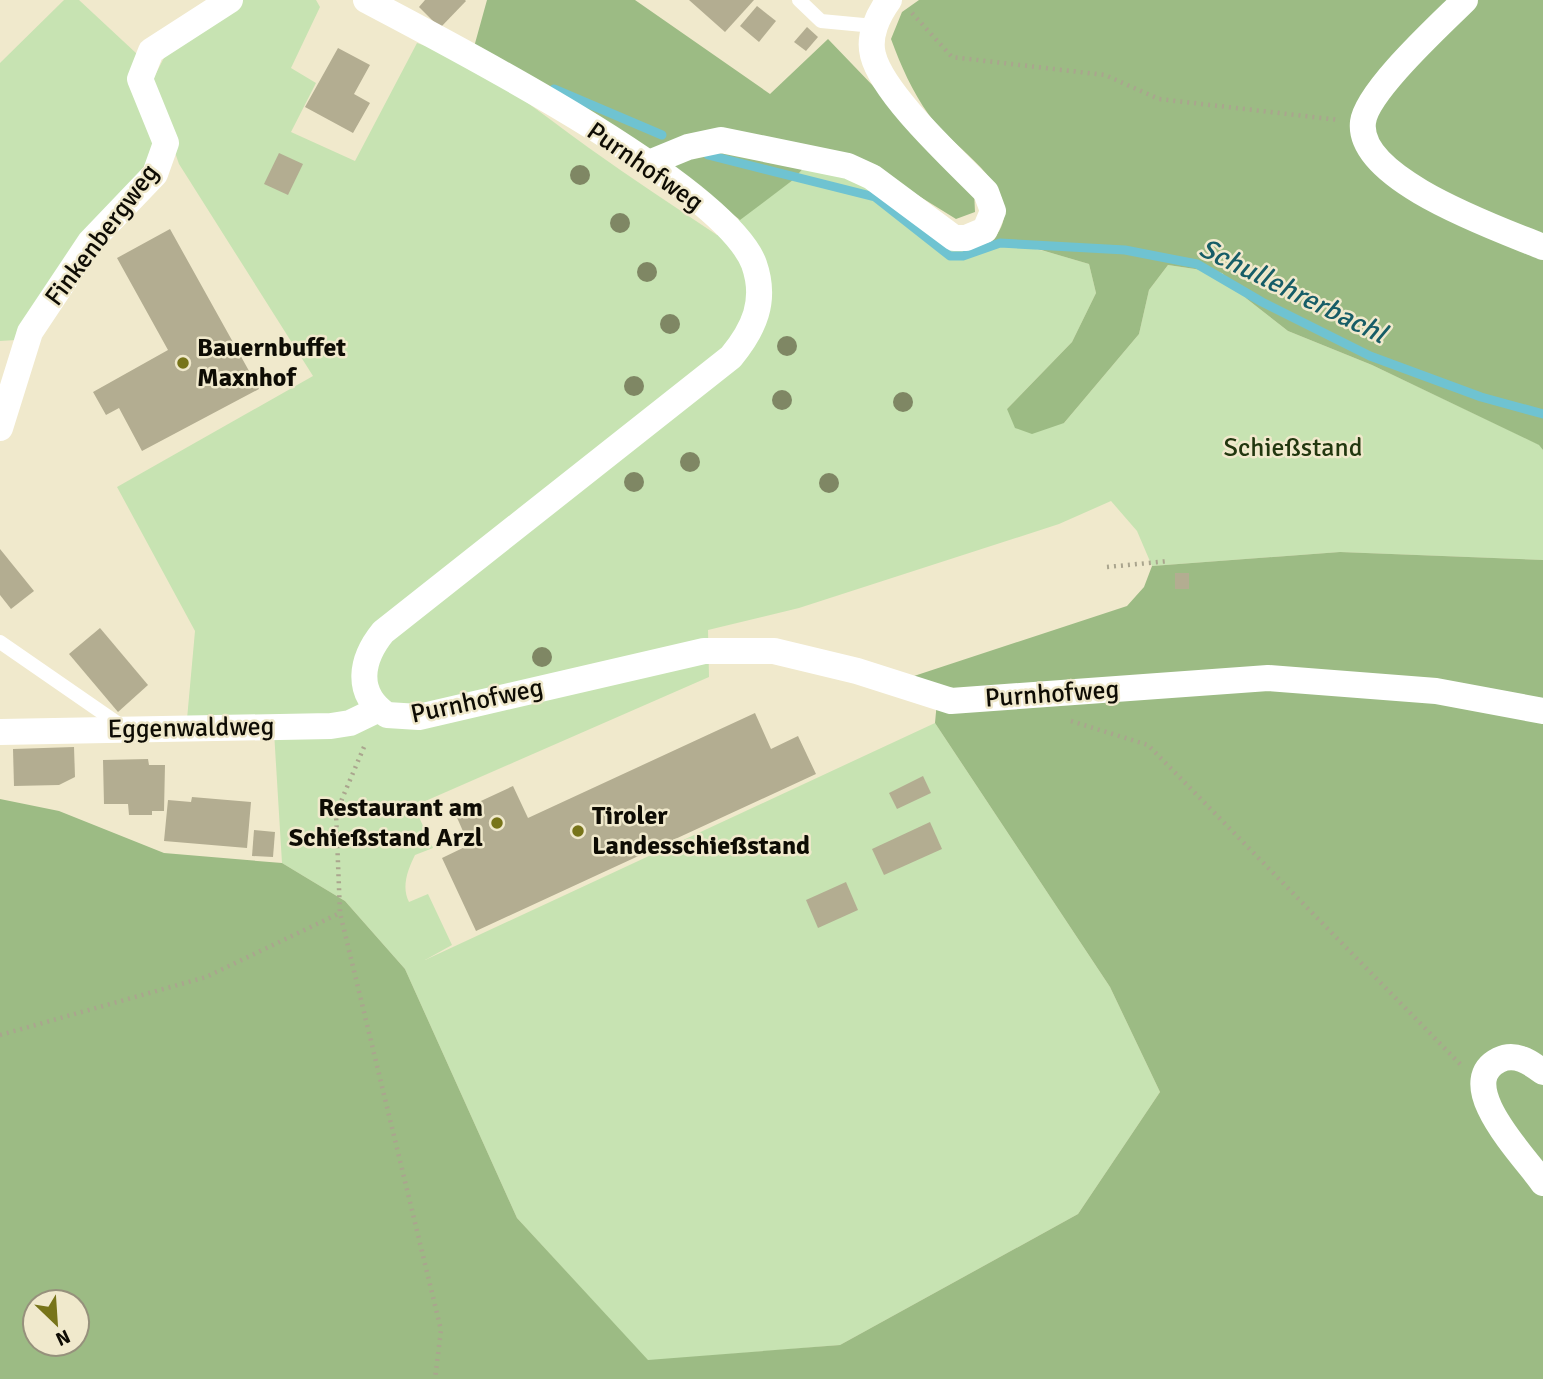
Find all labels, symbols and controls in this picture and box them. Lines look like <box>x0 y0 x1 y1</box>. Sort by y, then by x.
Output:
street label: Purnhofweg <box>581 115 709 219</box>
street label: Finkenbergweg <box>38 158 166 312</box>
water label: Schullehrerbachl <box>1194 231 1394 352</box>
place label: Bauernbuffet Maxnhof <box>197 332 346 394</box>
marker: Bauernbuffet Maxnhof <box>175 355 191 371</box>
park label: Schießstand <box>1224 432 1362 464</box>
street label: Purnhofweg <box>408 671 546 731</box>
street label: Purnhofweg <box>984 673 1120 715</box>
street label: Eggenwaldweg <box>107 711 275 745</box>
place label: Restaurant am Schießstand Arzl <box>289 792 483 854</box>
place label: Tiroler Landesschießstand <box>592 800 810 862</box>
marker: Restaurant am Schießstand Arzl <box>489 815 505 831</box>
marker: Tiroler Landesschießstand <box>570 823 586 839</box>
north arrow <box>21 1288 91 1358</box>
text: N <box>52 1324 74 1351</box>

